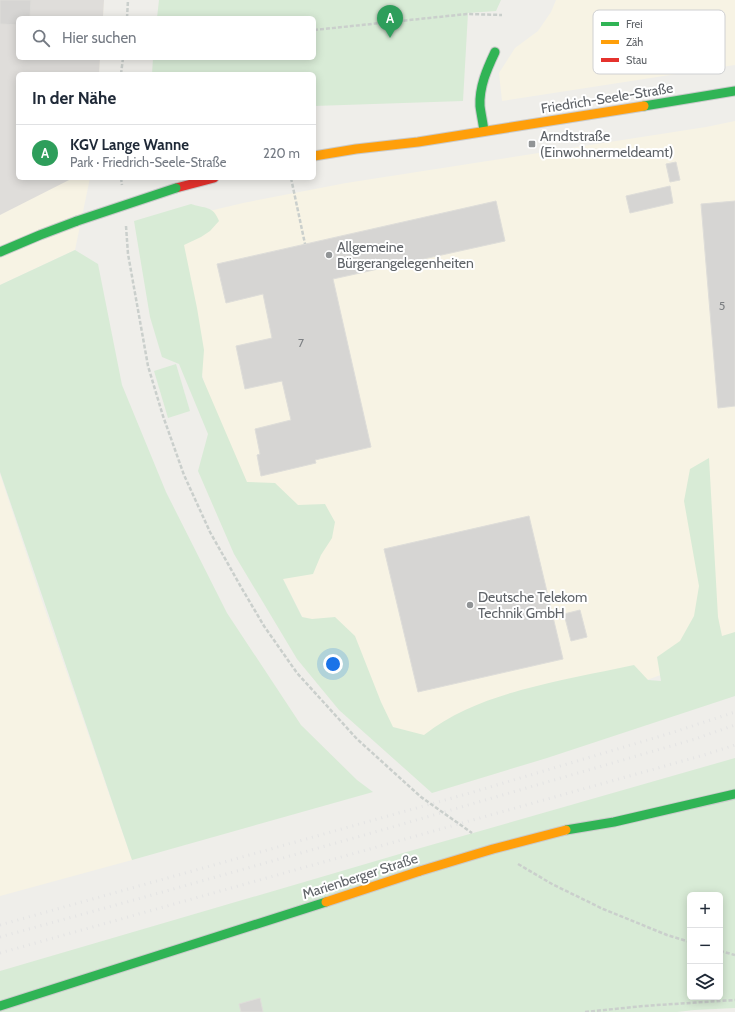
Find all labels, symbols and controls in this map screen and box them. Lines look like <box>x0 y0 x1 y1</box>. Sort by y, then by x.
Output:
pin: A <box>377 5 403 38</box>
legend <box>593 10 725 74</box>
search box <box>16 16 316 60</box>
text: Frei <box>626 17 643 31</box>
icon: search <box>30 27 52 49</box>
text: Hier suchen <box>62 29 137 47</box>
text: Zäh <box>626 35 643 49</box>
text: Stau <box>626 53 647 67</box>
street label: Friedrich-Seele-Straße <box>540 79 674 117</box>
text: In der Nähe <box>32 88 116 108</box>
place label: Arndtstraße (Einwohnermeldeamt) <box>540 127 673 161</box>
text: KGV Lange Wanne <box>70 136 189 154</box>
marker: Arndtstraße (Einwohnermeldeamt) <box>527 139 537 149</box>
text: A <box>41 145 49 161</box>
text: 220 m <box>263 145 300 161</box>
text: Park · Friedrich-Seele-Straße <box>70 154 227 170</box>
place label: Allgemeine Bürgerangelegenheiten <box>337 238 474 272</box>
marker: Allgemeine Bürgerangelegenheiten <box>324 250 334 260</box>
house number: 5 <box>719 298 725 313</box>
house number: 7 <box>298 335 304 350</box>
place label: Deutsche Telekom Technik GmbH <box>478 588 587 622</box>
marker: Deutsche Telekom Technik GmbH <box>465 600 475 610</box>
your location <box>323 654 343 674</box>
street label: Marienberger Straße <box>300 849 420 903</box>
map controls <box>687 892 723 1000</box>
button: + <box>687 892 723 928</box>
button: − <box>687 928 723 964</box>
button: layers <box>687 964 723 1000</box>

